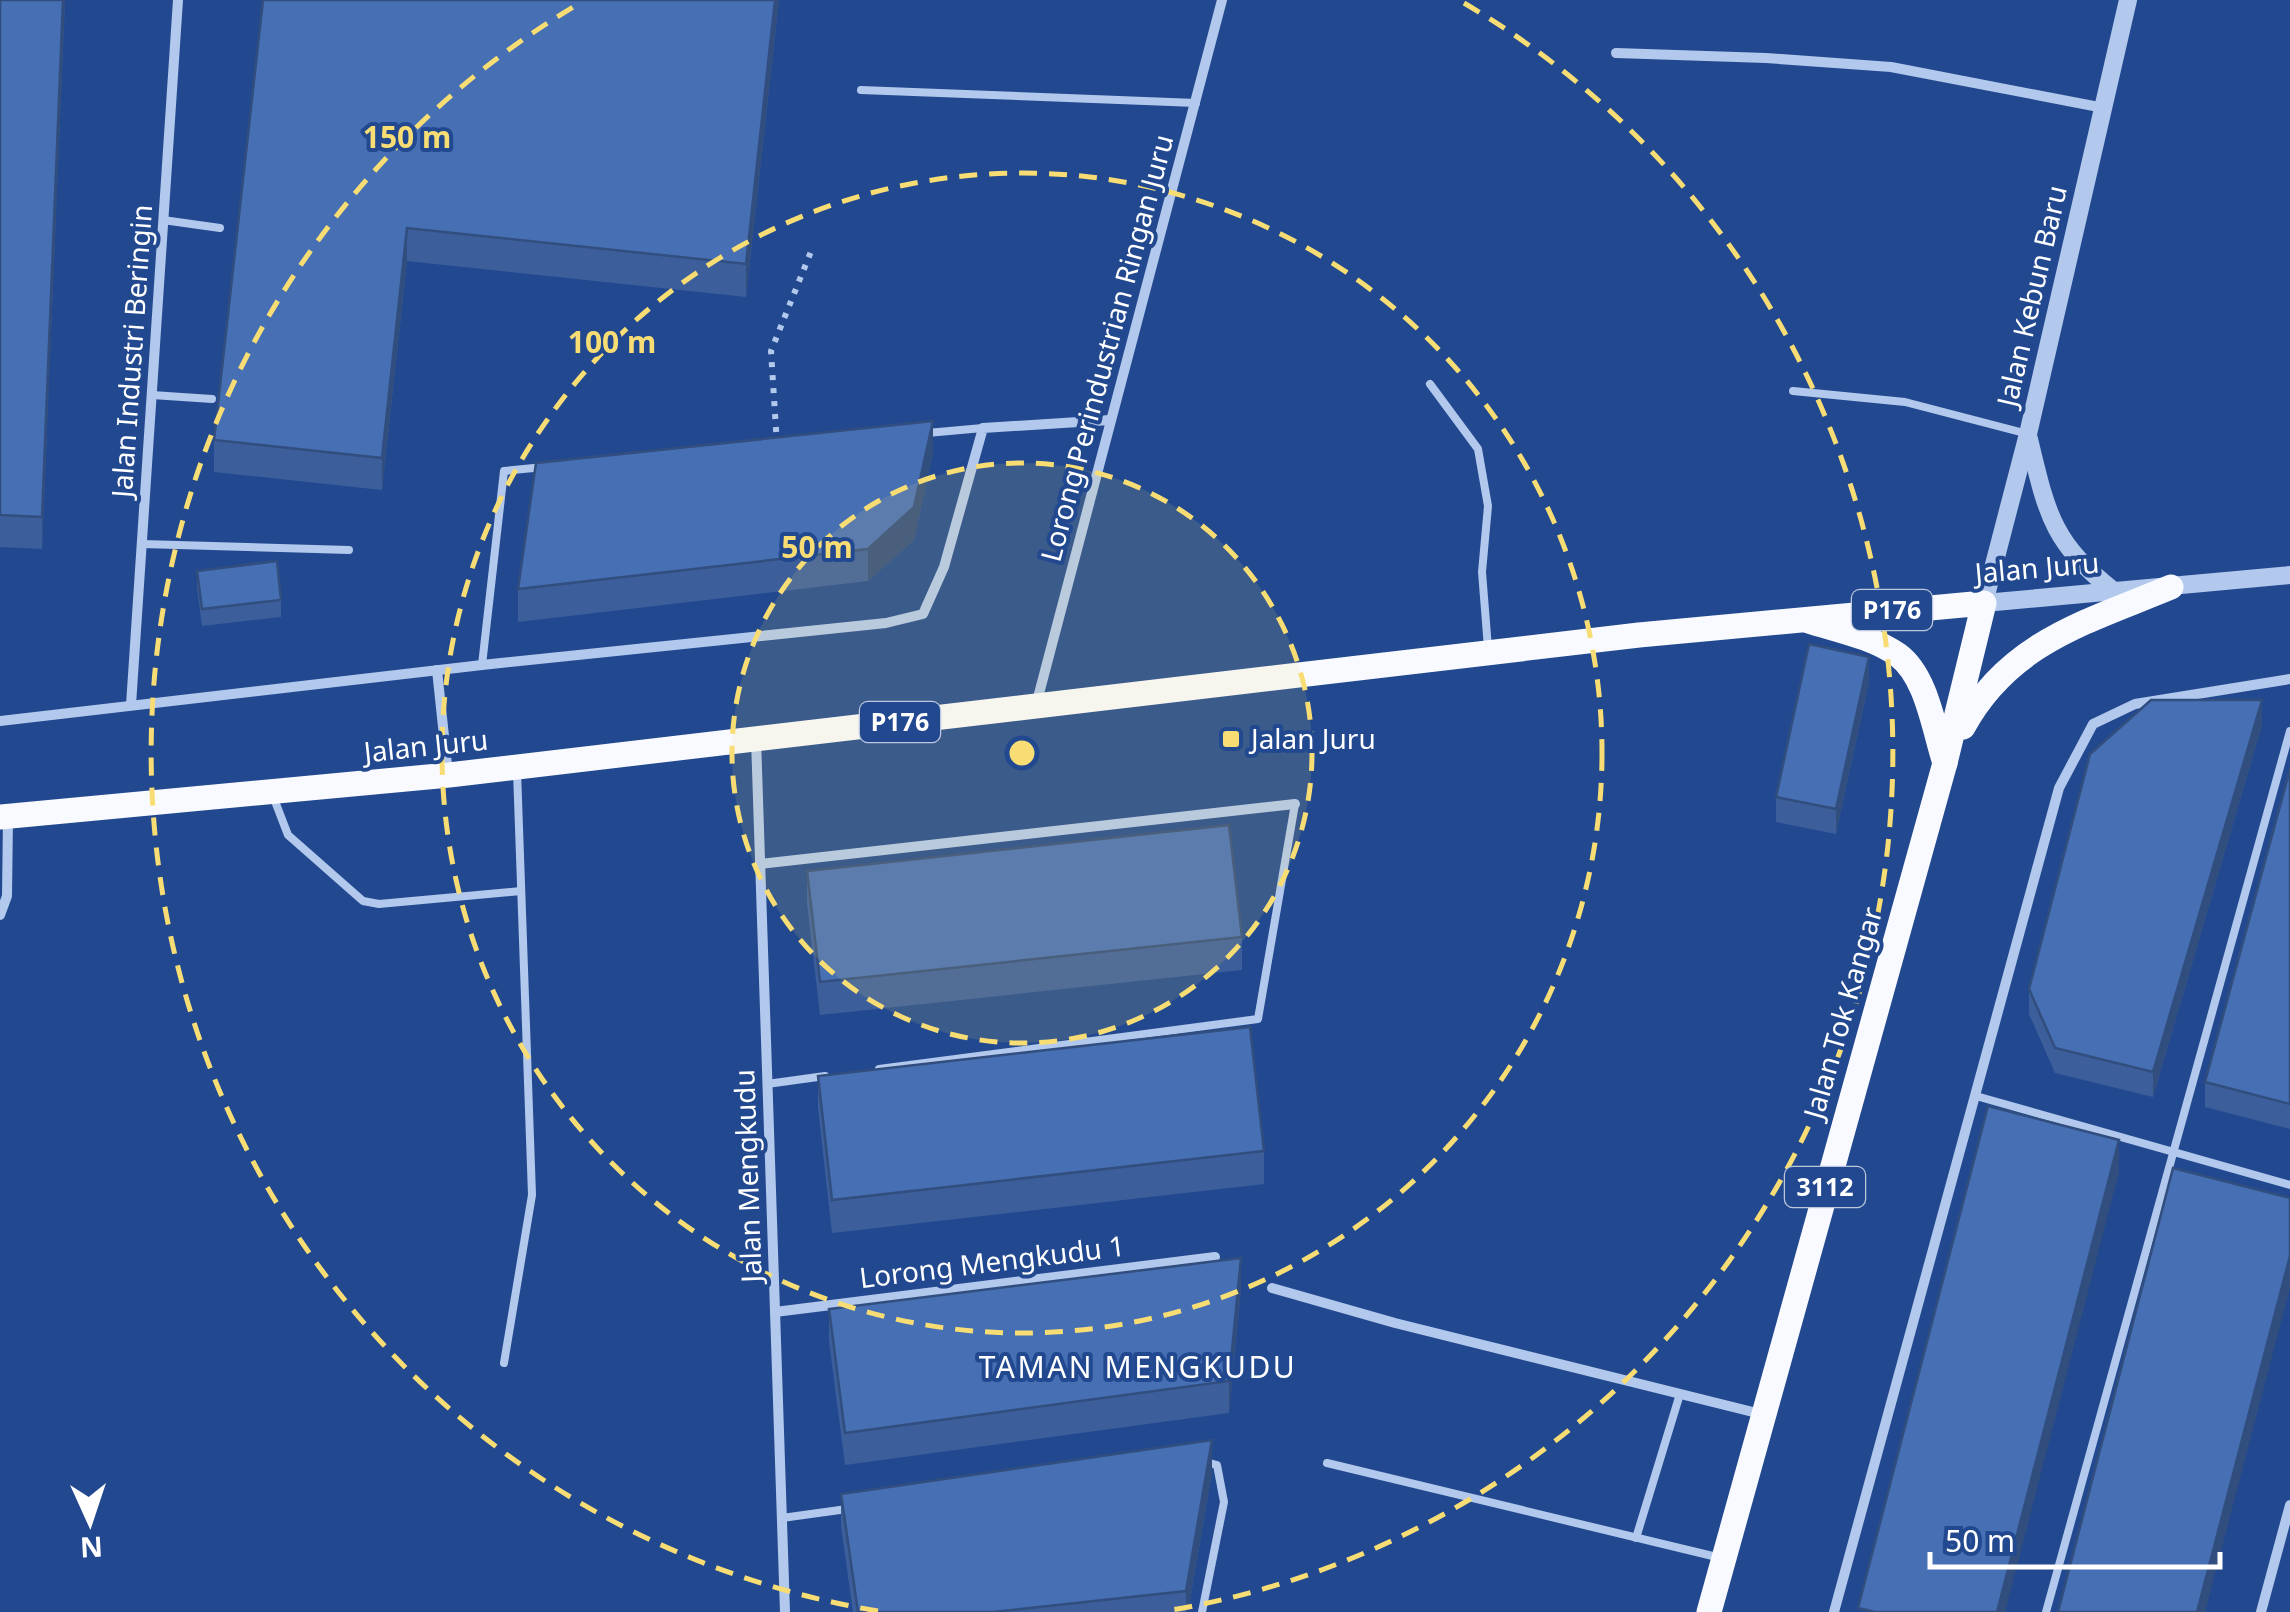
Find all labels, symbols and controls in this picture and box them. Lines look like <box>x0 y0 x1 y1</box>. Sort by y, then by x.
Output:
text: 150 m <box>363 116 451 157</box>
street label: Lorong Perindustrian Ringan Juru <box>1031 130 1181 565</box>
street label: Jalan Kebun Baru <box>1986 181 2075 413</box>
street label: Jalan Industri Beringin <box>102 203 160 502</box>
text: 100 m <box>568 321 656 362</box>
text: 50 m <box>781 526 853 567</box>
street label: Jalan Juru <box>1970 543 2101 592</box>
road number: P176 <box>1852 590 1932 630</box>
road number: P176 <box>860 702 940 742</box>
place label: Jalan Juru <box>1248 719 1376 757</box>
street label: Jalan Juru <box>359 720 490 771</box>
marker: Jalan Juru <box>1220 728 1242 750</box>
centre of rings <box>1004 735 1040 771</box>
street label: Jalan Tok Kangar <box>1793 902 1891 1126</box>
street label: Jalan Mengkudu <box>724 1069 770 1286</box>
road number: 3112 <box>1785 1167 1865 1207</box>
street label: Lorong Mengkudu 1 <box>857 1226 1127 1296</box>
district label: TAMAN MENGKUDU <box>979 1346 1297 1387</box>
north arrow <box>40 1472 140 1572</box>
scale bar <box>1930 1507 2220 1569</box>
text: 50 m <box>1945 1520 2015 1561</box>
text: N <box>79 1528 104 1568</box>

